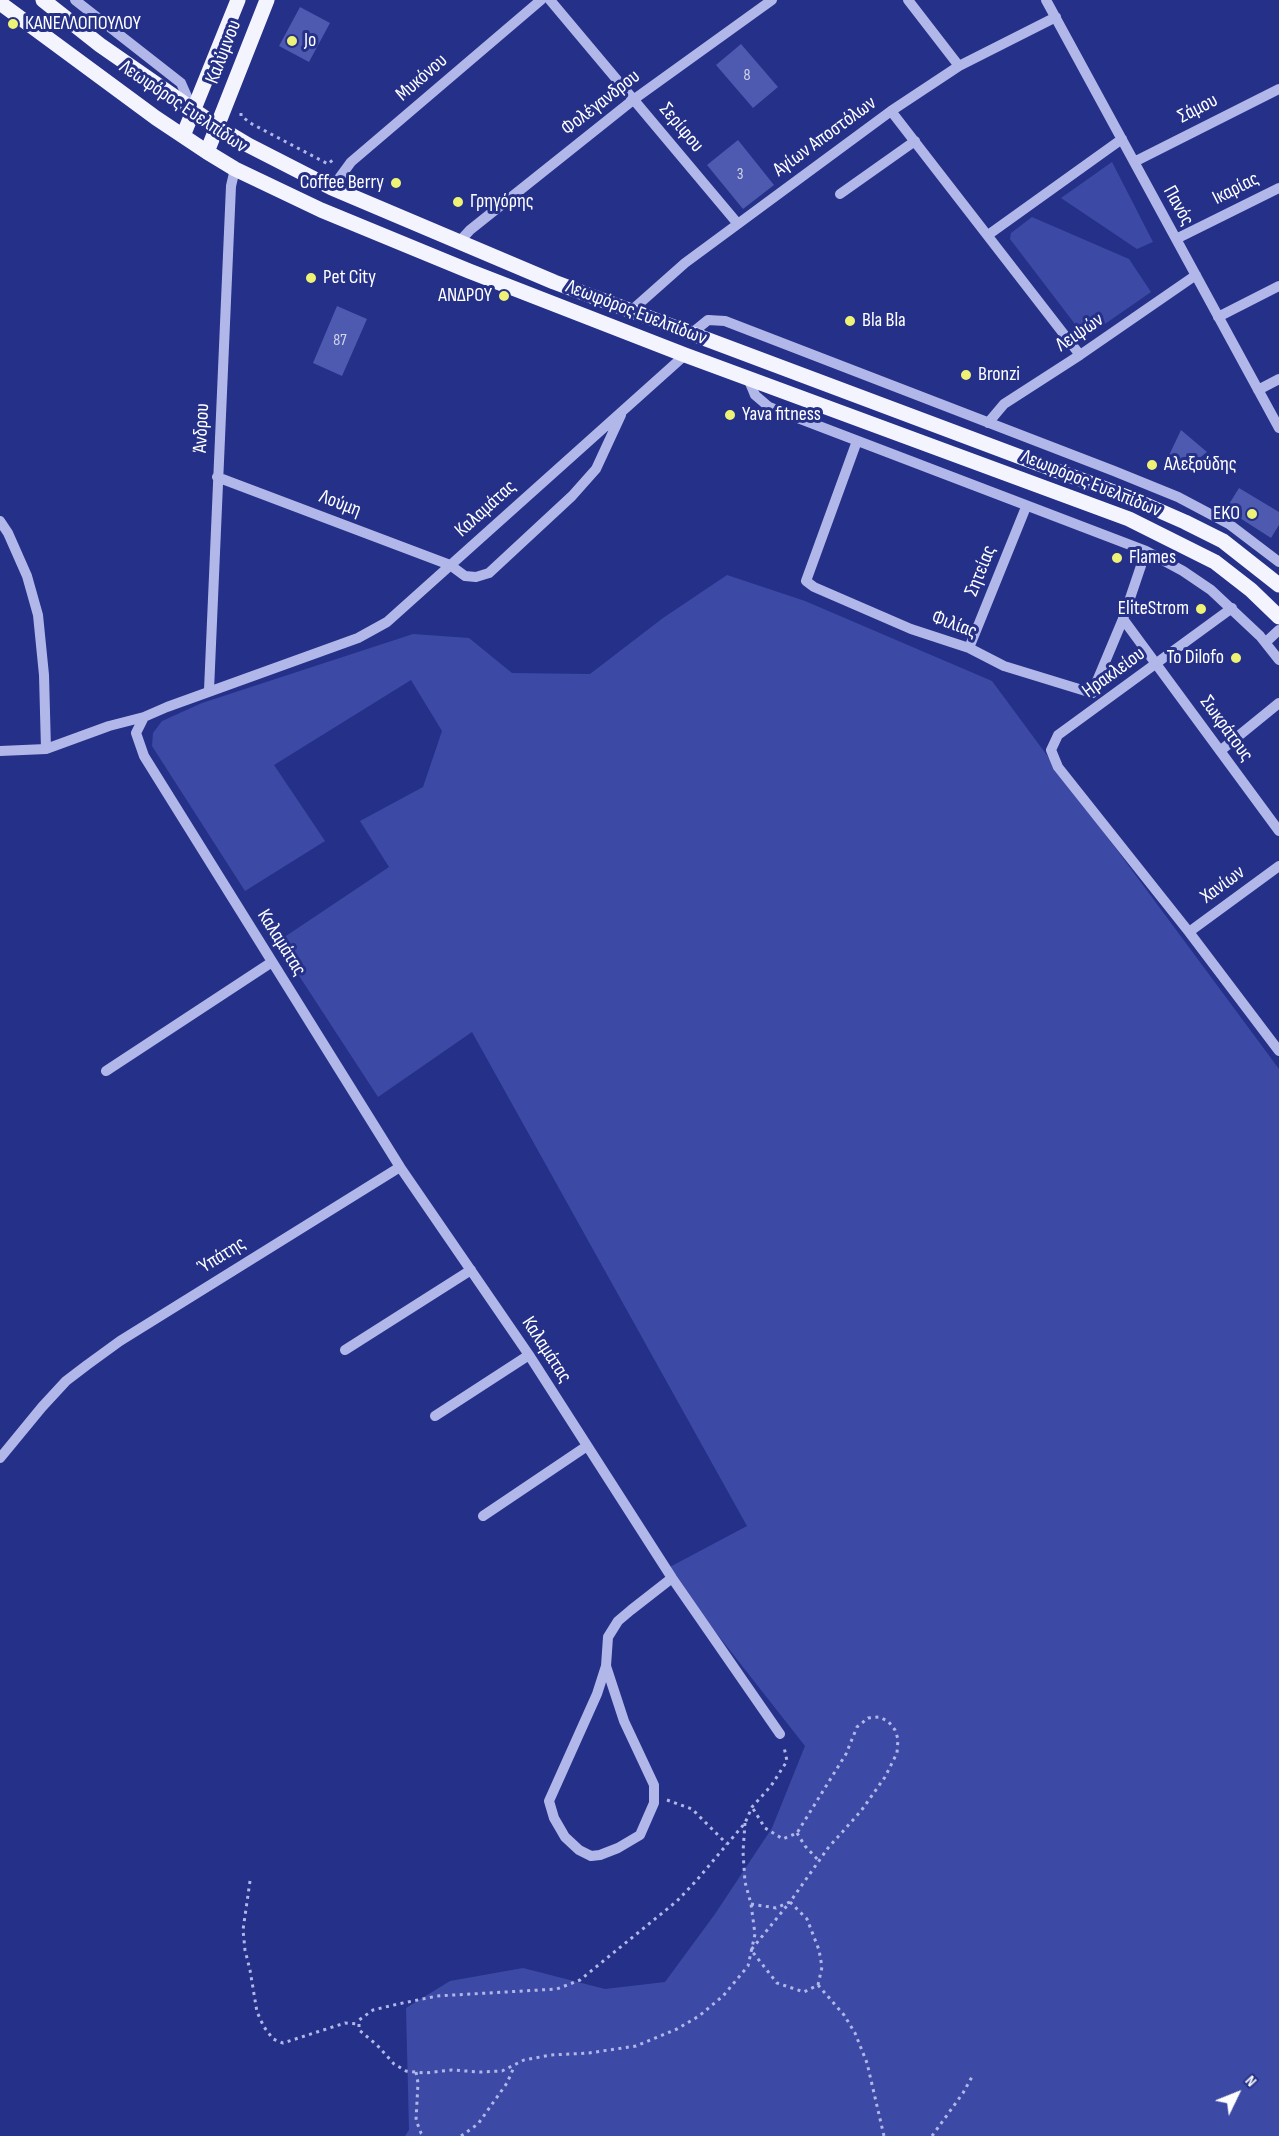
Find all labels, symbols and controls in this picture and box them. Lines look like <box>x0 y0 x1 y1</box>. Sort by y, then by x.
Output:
place label: ΚΑΝΕΛΛΟΠΟΥΛΟΥ <box>25 12 141 36</box>
marker: ΚΑΝΕΛΛΟΠΟΥΛΟΥ <box>6 17 20 31</box>
street label: Καλύμνου <box>201 17 247 87</box>
place label: Jo <box>304 29 316 53</box>
marker: Jo <box>285 34 299 48</box>
street label: Μυκόνου <box>391 49 453 107</box>
street label: Λεωφόρος Ευελπίδων <box>115 55 251 159</box>
street label: Φολέγανδρου <box>557 65 645 141</box>
house number: 8 <box>743 66 751 86</box>
street label: Σάμου <box>1174 89 1222 129</box>
street label: Αγίων Αποστόλων <box>769 92 881 182</box>
street label: Σερίφου <box>653 98 709 158</box>
house number: 3 <box>737 165 743 185</box>
street label: Ικαρίας <box>1209 167 1263 211</box>
place label: Coffee Berry <box>300 171 384 195</box>
marker: Coffee Berry <box>389 176 403 190</box>
street label: Πανός <box>1157 182 1199 230</box>
place label: Γρηγόρης <box>470 190 534 214</box>
marker: Γρηγόρης <box>451 195 465 209</box>
place label: Pet City <box>323 266 376 290</box>
marker: Pet City <box>304 271 318 285</box>
street label: Λεωφόρος Ευελπίδων <box>562 275 710 351</box>
place label: ΑΝΔΡΟΥ <box>438 284 492 308</box>
marker: ΑΝΔΡΟΥ <box>497 289 511 303</box>
street label: Λειψών <box>1052 308 1108 358</box>
place label: Bla Bla <box>862 309 906 333</box>
marker: Bla Bla <box>843 314 857 328</box>
house number: 87 <box>333 331 347 351</box>
place label: Bronzi <box>978 363 1020 387</box>
marker: Bronzi <box>959 368 973 382</box>
street label: Άνδρου <box>189 403 215 453</box>
place label: Yava fitness <box>742 403 821 427</box>
marker: Yava fitness <box>723 408 737 422</box>
street label: Λεωφόρος Ευελπίδων <box>1017 445 1165 523</box>
place label: Αλεξούδης <box>1164 453 1237 477</box>
marker: Αλεξούδης <box>1145 458 1159 472</box>
street label: Καλαμάτας <box>450 475 522 543</box>
street label: Λούμη <box>316 485 364 523</box>
place label: EKO <box>1213 502 1240 526</box>
marker: EKO <box>1245 507 1259 521</box>
street label: Σητείας <box>960 542 1002 600</box>
place label: Flames <box>1129 546 1176 570</box>
marker: Flames <box>1110 551 1124 565</box>
place label: EliteStrom <box>1118 597 1189 621</box>
marker: EliteStrom <box>1194 602 1208 616</box>
street label: Φιλίας <box>928 606 980 644</box>
street label: Ηρακλείου <box>1078 642 1150 704</box>
place label: To Dilofo <box>1167 646 1224 670</box>
marker: To Dilofo <box>1229 651 1243 665</box>
street label: Σωκράτους <box>1194 691 1258 767</box>
street label: Χανίων <box>1196 861 1250 909</box>
street label: Καλαμάτας <box>251 905 311 981</box>
street label: Ύπάτης <box>194 1232 250 1280</box>
street label: Καλαμάτας <box>516 1312 576 1388</box>
north arrow <box>1207 2064 1267 2124</box>
text: N <box>1241 2072 1260 2091</box>

